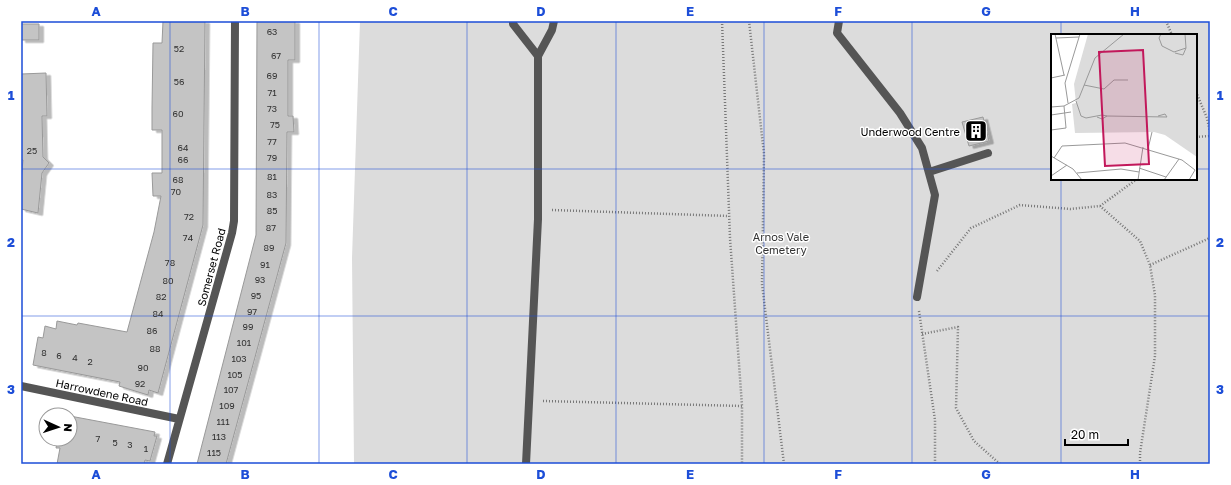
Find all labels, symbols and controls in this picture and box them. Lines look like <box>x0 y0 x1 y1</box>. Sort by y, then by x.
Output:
text: A <box>91 3 101 19</box>
text: B <box>240 3 250 19</box>
text: C <box>388 3 398 19</box>
text: D <box>536 3 546 19</box>
text: E <box>686 3 694 19</box>
text: F <box>834 3 842 19</box>
text: G <box>981 3 991 19</box>
text: H <box>1130 3 1140 19</box>
house number: 63 <box>267 26 277 37</box>
inset map <box>1051 34 1197 180</box>
house number: 52 <box>174 43 184 54</box>
house number: 67 <box>271 50 281 61</box>
house number: 69 <box>267 70 277 81</box>
house number: 56 <box>174 76 184 87</box>
text: 1 <box>8 87 15 103</box>
house number: 71 <box>267 87 277 98</box>
text: 1 <box>1217 87 1224 103</box>
house number: 73 <box>267 103 277 114</box>
house number: 60 <box>172 108 184 119</box>
building icon: Underwood Centre <box>963 118 989 144</box>
house number: 75 <box>270 119 280 130</box>
place label: Underwood Centre <box>861 125 960 138</box>
house number: 77 <box>267 136 277 147</box>
house number: 64 <box>178 142 189 153</box>
house number: 25 <box>27 145 37 156</box>
house number: 79 <box>267 152 277 163</box>
house number: 66 <box>178 154 188 165</box>
house number: 81 <box>267 171 278 182</box>
house number: 68 <box>173 174 183 185</box>
house number: 70 <box>171 186 182 197</box>
house number: 83 <box>267 189 277 200</box>
house number: 85 <box>267 205 277 216</box>
house number: 72 <box>184 211 194 222</box>
house number: 87 <box>266 222 276 233</box>
street label: Somerset Road <box>194 227 228 307</box>
park label: Arnos Vale Cemetery <box>753 230 809 256</box>
house number: 74 <box>183 232 194 243</box>
text: 2 <box>7 234 15 250</box>
text: 2 <box>1216 234 1224 250</box>
house number: 89 <box>264 242 274 253</box>
house number: 78 <box>165 257 175 268</box>
house number: 91 <box>260 259 271 270</box>
house number: 93 <box>255 274 265 285</box>
house number: 80 <box>162 275 174 286</box>
house number: 95 <box>251 290 261 301</box>
house number: 82 <box>156 291 166 302</box>
house number: 97 <box>247 306 257 317</box>
house number: 84 <box>153 308 164 319</box>
house number: 99 <box>243 321 253 332</box>
house number: 86 <box>147 325 157 336</box>
house number: 101 <box>237 337 252 348</box>
house number: 88 <box>150 343 160 354</box>
house number: 8 <box>41 347 47 358</box>
house number: 6 <box>56 350 62 361</box>
house number: 4 <box>72 352 78 363</box>
house number: 103 <box>231 353 247 364</box>
house number: 2 <box>87 356 93 367</box>
house number: 90 <box>137 362 149 373</box>
house number: 105 <box>227 369 243 380</box>
street label: Harrowdene Road <box>55 376 149 408</box>
house number: 92 <box>135 378 145 389</box>
text: 3 <box>7 381 15 397</box>
text: 3 <box>1216 381 1224 397</box>
house number: 107 <box>224 384 239 395</box>
house number: 109 <box>219 400 235 411</box>
north arrow <box>38 407 78 447</box>
house number: 111 <box>216 416 230 427</box>
scale bar <box>1065 421 1128 447</box>
text: N <box>62 423 75 432</box>
text: 20 m <box>1071 427 1099 442</box>
house number: 113 <box>212 431 226 442</box>
house number: 7 <box>96 433 101 444</box>
house number: 5 <box>112 437 118 448</box>
house number: 3 <box>127 439 133 450</box>
house number: 1 <box>144 443 149 454</box>
house number: 115 <box>207 447 221 458</box>
text: A <box>91 466 101 482</box>
text: B <box>240 466 250 482</box>
text: C <box>388 466 398 482</box>
text: D <box>536 466 546 482</box>
text: E <box>686 466 694 482</box>
text: F <box>834 466 842 482</box>
text: G <box>981 466 991 482</box>
text: H <box>1130 466 1140 482</box>

